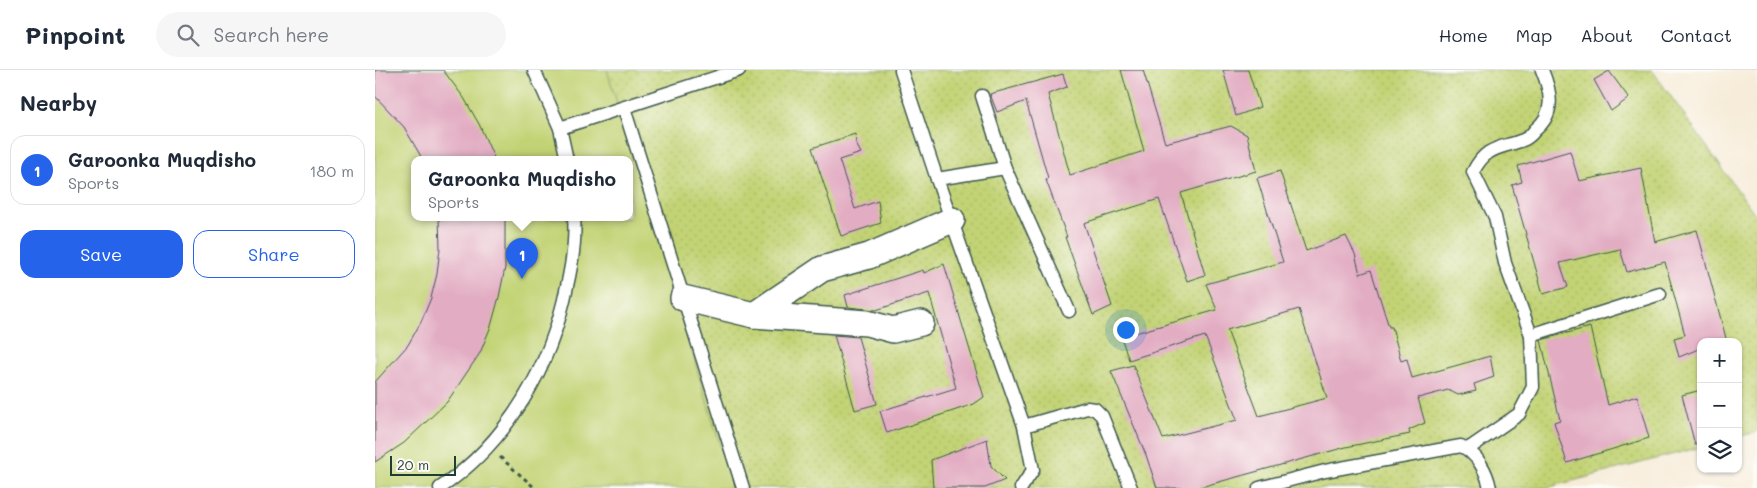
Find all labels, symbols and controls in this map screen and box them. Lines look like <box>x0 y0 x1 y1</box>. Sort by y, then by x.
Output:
search box <box>156 12 506 57</box>
text: Pinpoint <box>25 19 126 50</box>
icon: search <box>174 21 202 49</box>
text: Search here <box>214 22 329 47</box>
text: Home <box>1439 23 1488 47</box>
text: Map <box>1516 23 1552 47</box>
text: About <box>1580 23 1633 47</box>
text: Contact <box>1661 23 1732 47</box>
text: Nearby <box>20 89 97 116</box>
text: Garoonka Muqdisho <box>68 147 256 172</box>
popup <box>411 156 633 221</box>
text: 1 <box>33 160 41 181</box>
text: 180 m <box>309 160 354 181</box>
text: Garoonka Muqdisho <box>428 166 616 191</box>
text: Sports <box>68 172 119 193</box>
text: Sports <box>428 191 479 212</box>
button: Save <box>20 230 183 278</box>
button: Share <box>193 230 355 278</box>
pin: 1 <box>506 238 538 279</box>
your location <box>1113 317 1139 343</box>
map controls <box>1697 338 1742 473</box>
button: + <box>1697 338 1742 383</box>
button: − <box>1697 383 1742 428</box>
button: layers <box>1697 428 1742 473</box>
scale bar <box>390 453 456 476</box>
text: 20 m <box>397 455 429 474</box>

